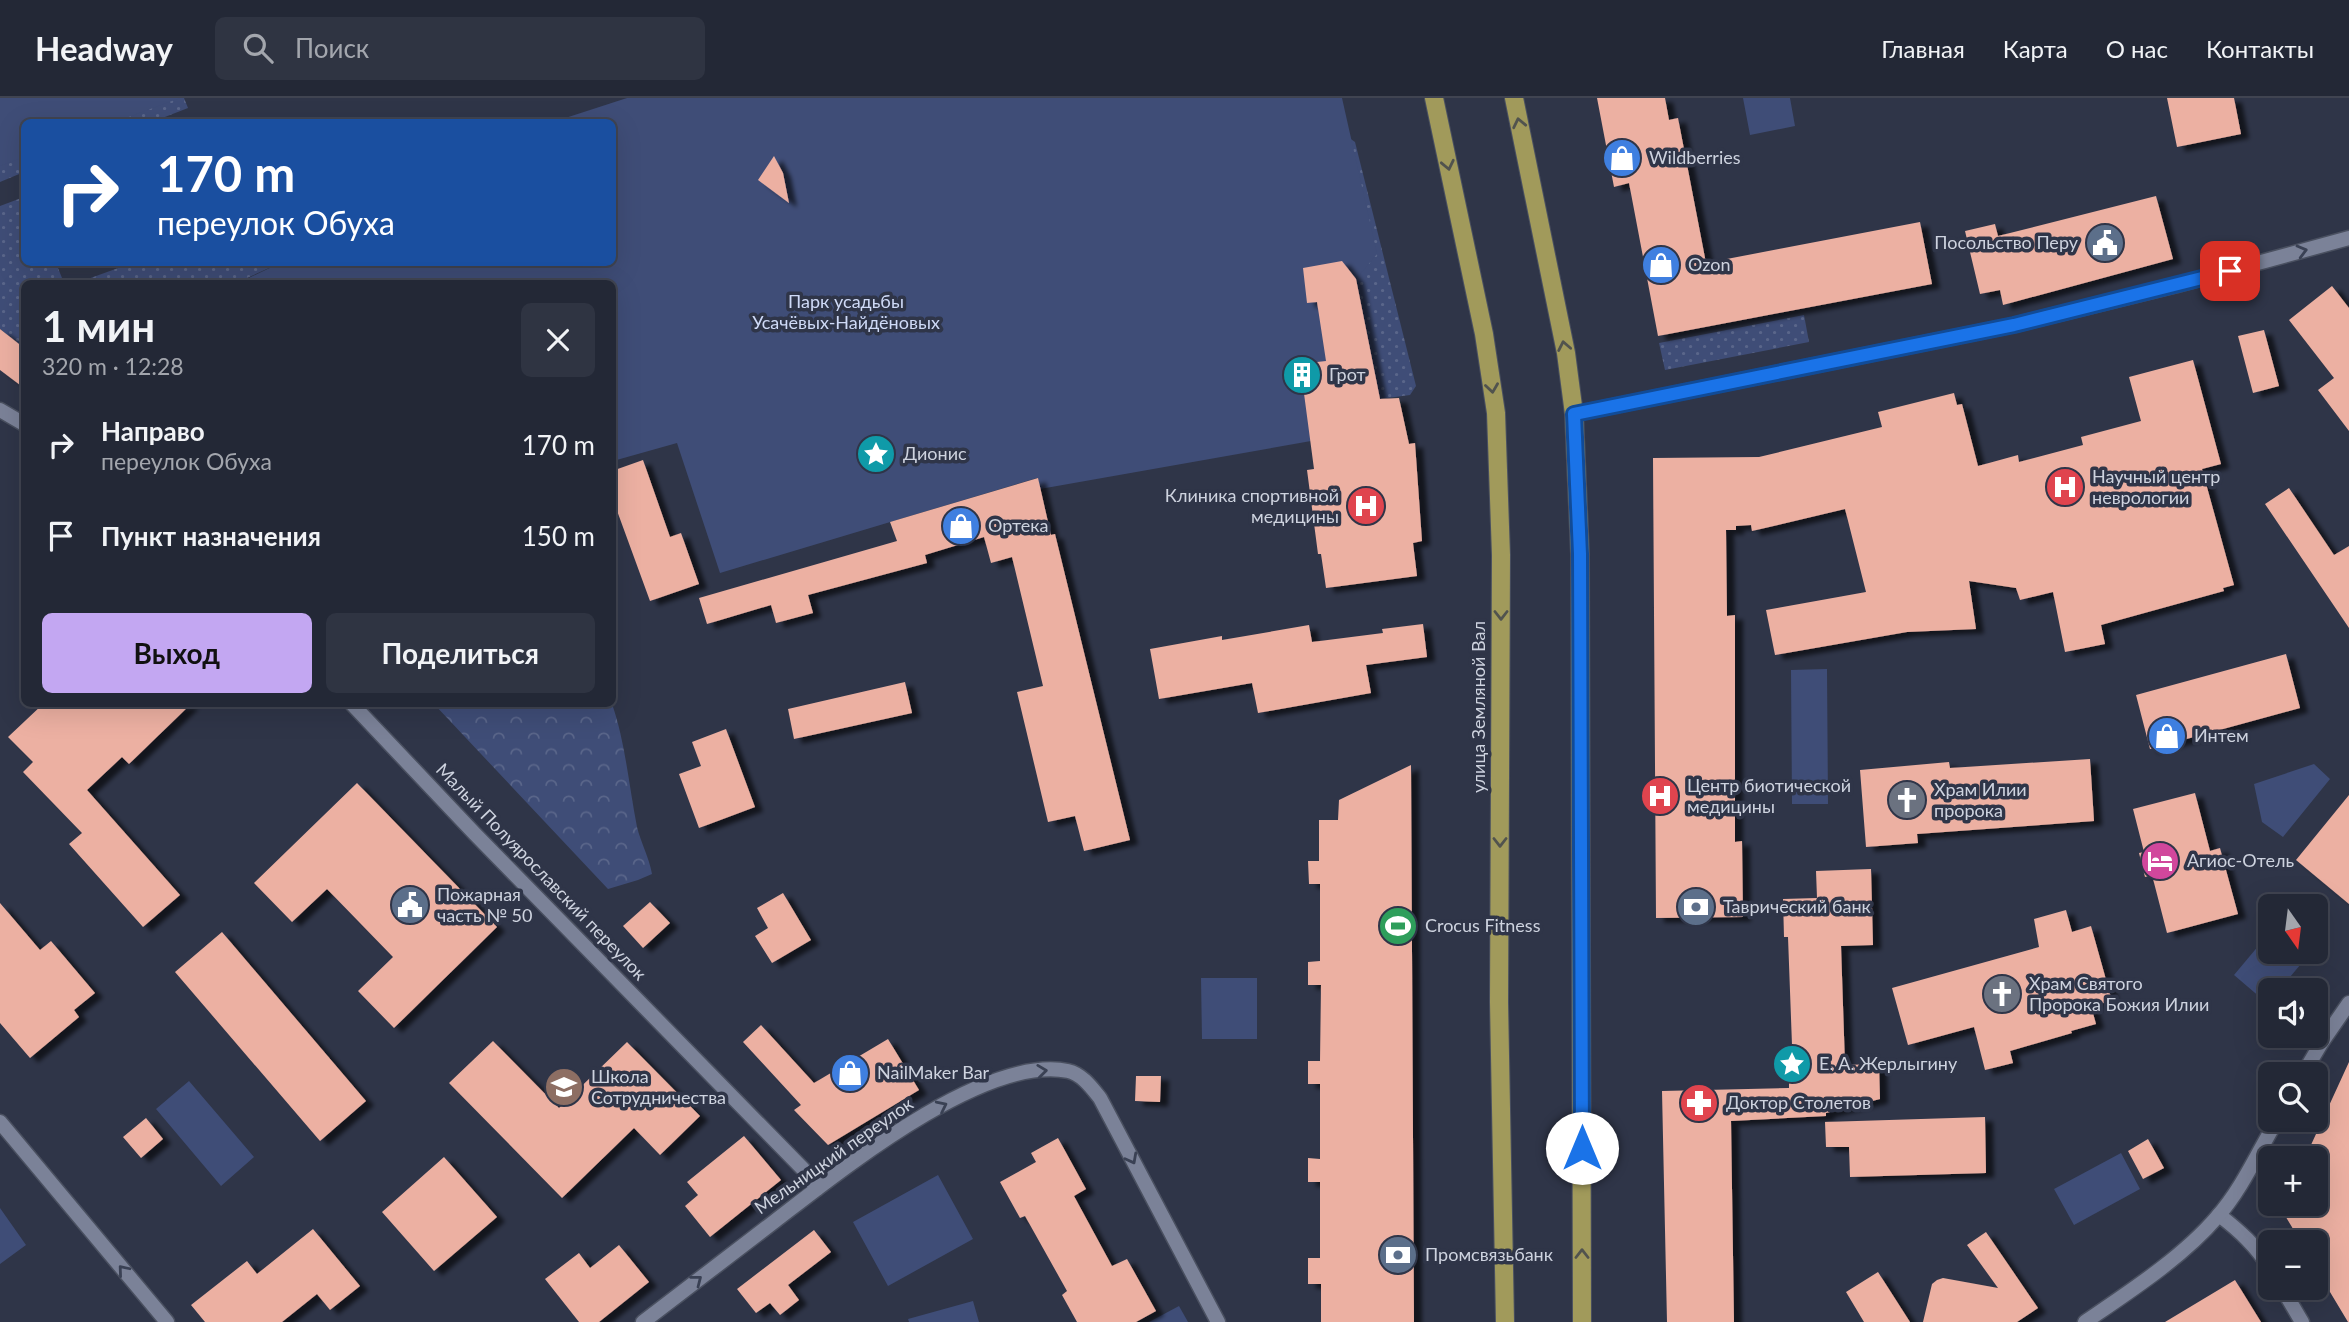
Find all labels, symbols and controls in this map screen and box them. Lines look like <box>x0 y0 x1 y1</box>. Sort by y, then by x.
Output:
search box <box>215 17 705 80</box>
text: Headway <box>35 28 173 68</box>
icon: search <box>239 29 277 67</box>
text: Поиск <box>295 32 369 64</box>
text: Главная <box>1881 34 1965 63</box>
text: Карта <box>2003 34 2068 63</box>
text: О нас <box>2106 34 2168 63</box>
text: Контакты <box>2206 34 2314 63</box>
one-way arrow <box>1512 117 1527 129</box>
shop icon: Wildberries <box>1601 137 1643 179</box>
text: 170 m <box>157 144 295 202</box>
place label: Wildberries <box>1649 146 1741 168</box>
icon: right <box>42 147 133 238</box>
one-way arrow <box>1440 159 1455 171</box>
text: переулок Обуха <box>157 203 395 242</box>
public building icon: Посольство Перу <box>2084 222 2126 264</box>
place label: Посольство Перу <box>1934 231 2079 253</box>
pin <box>2200 241 2260 301</box>
shop icon: Ozon <box>1640 244 1682 286</box>
one-way arrow <box>2296 245 2308 259</box>
icon: arrive <box>2211 252 2249 290</box>
place label: Ozon <box>1688 253 1730 275</box>
park label: Парк усадьбы Усачёвых-Найдёновых <box>752 290 940 333</box>
text: 1 мин <box>42 301 155 351</box>
button: close <box>521 303 595 377</box>
one-way arrow <box>1557 340 1572 352</box>
text: 320 m · 12:28 <box>42 352 184 380</box>
building icon: Грот <box>1281 354 1323 396</box>
place label: Грот <box>1329 363 1366 385</box>
one-way arrow <box>1484 382 1499 394</box>
text: Направо <box>101 415 205 447</box>
icon: right <box>42 426 80 464</box>
text: 170 m <box>522 429 595 461</box>
place icon: Дионис <box>855 433 897 475</box>
place label: Дионис <box>903 442 967 464</box>
text: переулок Обуха <box>101 447 272 475</box>
place label: Научный центр неврологии <box>2092 465 2220 508</box>
hospital icon: Научный центр неврологии <box>2044 466 2086 508</box>
place label: Клиника спортивной медицины <box>1165 484 1339 527</box>
hospital icon: Клиника спортивной медицины <box>1345 485 1387 527</box>
shop icon: Ортека <box>940 505 982 547</box>
place label: Ортека <box>988 514 1049 536</box>
icon: arrive <box>42 517 80 555</box>
text: Пункт назначения <box>101 520 321 552</box>
text: 150 m <box>522 520 595 552</box>
one-way arrow <box>1493 610 1509 621</box>
button: Выход <box>42 613 312 693</box>
button: Поделиться <box>326 613 595 693</box>
street label: улица Земляной Вал <box>1467 621 1489 793</box>
shop icon: Интем <box>2146 715 2188 757</box>
place label: Интем <box>2194 724 2249 746</box>
street label: Малый Полуярославский переулок <box>432 758 652 985</box>
place label: Центр биотической медицины <box>1687 774 1851 817</box>
hospital icon: Центр биотической медицины <box>1639 775 1681 817</box>
place label: Храм Илии пророка <box>1934 778 2027 821</box>
church icon: Храм Илии пророка <box>1886 779 1928 821</box>
one-way arrow <box>1492 838 1508 848</box>
hotel icon: Агиос-Отель <box>2139 840 2181 882</box>
place label: Агиос-Отель <box>2187 849 2294 871</box>
place label: Пожарная часть № 50 <box>437 883 532 926</box>
public building icon: Пожарная часть № 50 <box>389 884 431 926</box>
bank icon: Таврический банк <box>1675 886 1717 928</box>
north arrow <box>2258 894 2328 964</box>
map controls <box>2258 894 2328 1300</box>
place label: Таврический банк <box>1723 895 1872 917</box>
sports icon: Crocus Fitness <box>1377 905 1419 947</box>
place label: Crocus Fitness <box>1425 914 1541 936</box>
place label: Храм Святого Пророка Божия Илии <box>2029 972 2209 1015</box>
church icon: Храм Святого Пророка Божия Илии <box>1981 973 2023 1015</box>
button: sound <box>2258 978 2328 1048</box>
place icon: Е. А. Жерлыгину <box>1771 1043 1813 1085</box>
shop icon: NailMaker Bar <box>829 1052 871 1094</box>
place label: Е. А. Жерлыгину <box>1819 1052 1958 1074</box>
place label: NailMaker Bar <box>877 1061 990 1083</box>
button: search <box>2258 1062 2328 1132</box>
one-way arrow <box>1036 1063 1048 1078</box>
place label: Школа Сотрудничества <box>591 1065 726 1108</box>
school or university icon: Школа Сотрудничества <box>543 1066 585 1108</box>
pharmacy icon: Доктор Столетов <box>1678 1082 1720 1124</box>
place label: Доктор Столетов <box>1726 1091 1871 1113</box>
street label: Мельницкий переулок <box>750 1092 918 1218</box>
one-way arrow <box>935 1100 947 1114</box>
position arrow <box>1545 1111 1619 1185</box>
button: + <box>2258 1146 2328 1216</box>
one-way arrow <box>1124 1151 1137 1164</box>
button: − <box>2258 1230 2328 1300</box>
bank icon: Промсвязьбанк <box>1377 1234 1419 1276</box>
place label: Промсвязьбанк <box>1425 1243 1554 1265</box>
one-way arrow <box>1574 1248 1590 1259</box>
one-way arrow <box>119 1265 131 1278</box>
one-way arrow <box>690 1276 702 1289</box>

